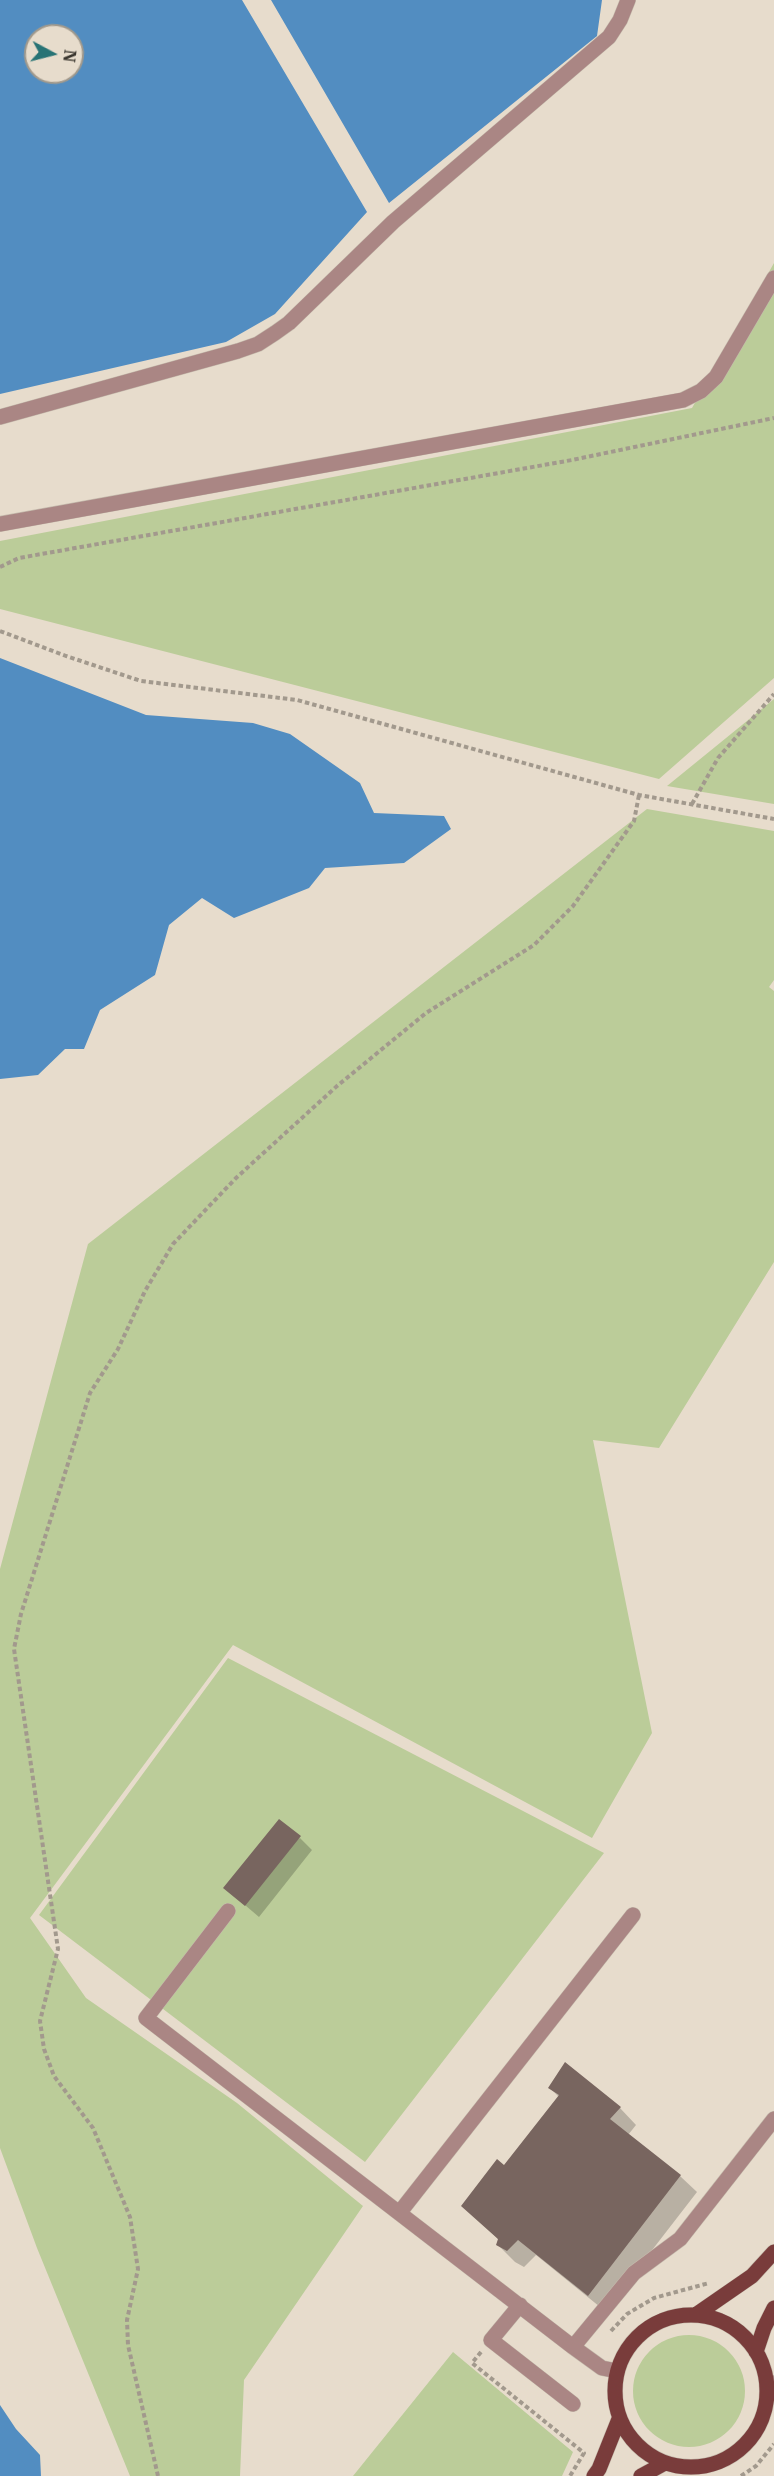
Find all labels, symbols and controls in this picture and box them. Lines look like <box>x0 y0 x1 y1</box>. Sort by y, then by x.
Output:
north arrow <box>24 24 84 84</box>
text: N <box>59 48 81 63</box>

